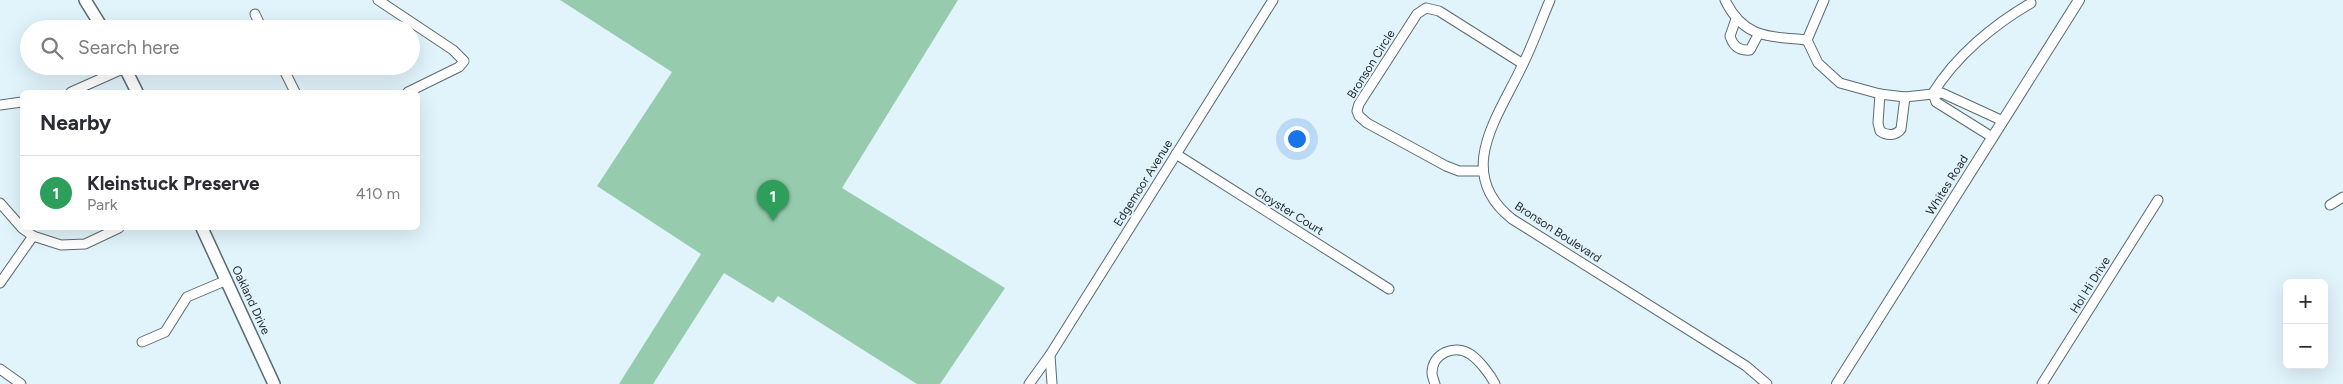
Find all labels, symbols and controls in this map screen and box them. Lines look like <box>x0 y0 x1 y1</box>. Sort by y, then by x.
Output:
search box <box>20 20 420 75</box>
street label: Bronson Circle <box>1344 27 1398 101</box>
icon: search <box>38 34 66 62</box>
text: Search here <box>78 36 180 59</box>
text: Nearby <box>40 110 111 135</box>
your location <box>1284 126 1310 152</box>
street label: Edgemoor Avenue <box>1111 137 1176 229</box>
street label: Whites Road <box>1923 152 1971 218</box>
text: Kleinstuck Preserve <box>87 172 260 195</box>
pin: 1 <box>757 180 789 221</box>
text: 1 <box>53 184 59 203</box>
text: 410 m <box>356 184 400 203</box>
street label: Cloyster Court <box>1252 184 1327 238</box>
text: Park <box>87 195 117 214</box>
street label: Bronson Boulevard <box>1512 199 1604 265</box>
street label: Hol Hi Drive <box>2067 254 2113 316</box>
street label: Oakland Drive <box>229 263 273 337</box>
map controls <box>2283 279 2328 369</box>
button: + <box>2283 279 2328 324</box>
button: − <box>2283 324 2328 369</box>

